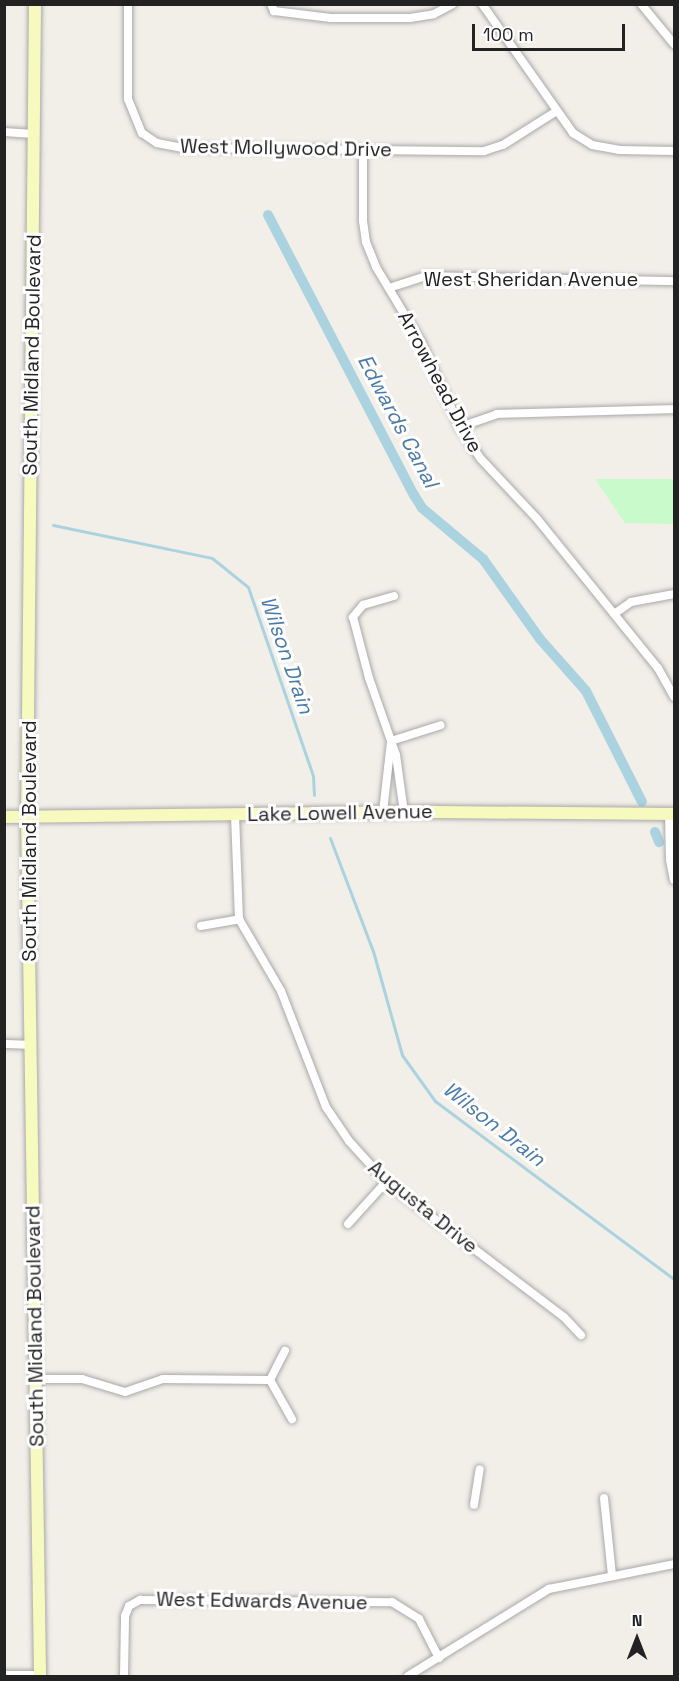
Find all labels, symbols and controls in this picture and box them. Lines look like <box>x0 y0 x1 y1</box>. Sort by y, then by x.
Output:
scale bar <box>475 12 628 50</box>
text: 100 m <box>483 23 534 46</box>
street label: West Mollywood Drive <box>180 134 392 162</box>
street label: South Midland Boulevard <box>18 234 46 476</box>
street label: West Sheridan Avenue <box>424 267 638 291</box>
street label: Arrowhead Drive <box>393 307 487 457</box>
water label: Edwards Canal <box>352 350 444 492</box>
water label: Wilson Drain <box>255 593 319 717</box>
street label: South Midland Boulevard <box>17 720 41 962</box>
street label: Lake Lowell Avenue <box>247 799 433 827</box>
water label: Wilson Drain <box>438 1076 550 1172</box>
street label: Augusta Drive <box>363 1156 483 1258</box>
street label: South Midland Boulevard <box>21 1205 49 1447</box>
street label: West Edwards Avenue <box>156 1587 368 1615</box>
north arrow <box>607 1609 667 1669</box>
text: N <box>632 1610 642 1631</box>

